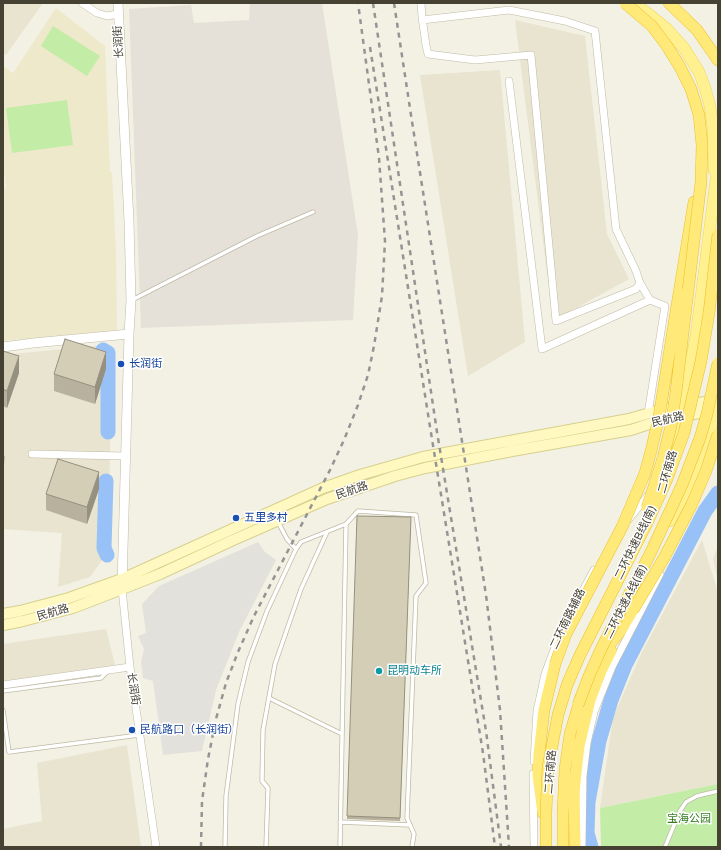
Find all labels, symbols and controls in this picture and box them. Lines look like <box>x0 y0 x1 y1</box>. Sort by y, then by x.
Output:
street label: 长润街 <box>112 25 126 59</box>
place label: 长润街 <box>129 357 162 371</box>
marker: 长润街 <box>116 359 126 369</box>
street label: 民航路 <box>650 410 686 430</box>
street label: 二环南路 <box>656 449 680 495</box>
street label: 民航路 <box>334 479 370 503</box>
street label: 二环快速B线(南) <box>612 504 660 582</box>
place label: 五里多村 <box>244 511 288 525</box>
marker: 五里多村 <box>231 513 241 523</box>
street label: 二环快速A线(南) <box>602 563 650 641</box>
street label: 二环南路辅路 <box>548 586 588 652</box>
street label: 民航路 <box>35 602 71 624</box>
place label: 昆明动车所 <box>387 664 442 678</box>
marker: 昆明动车所 <box>374 666 384 676</box>
street label: 长润街 <box>124 672 142 706</box>
place label: 民航路口（长润街） <box>140 723 239 737</box>
marker: 民航路口（长润街） <box>127 725 137 735</box>
street label: 二环南路 <box>543 750 559 794</box>
park label: 宝海公园 <box>667 812 711 826</box>

